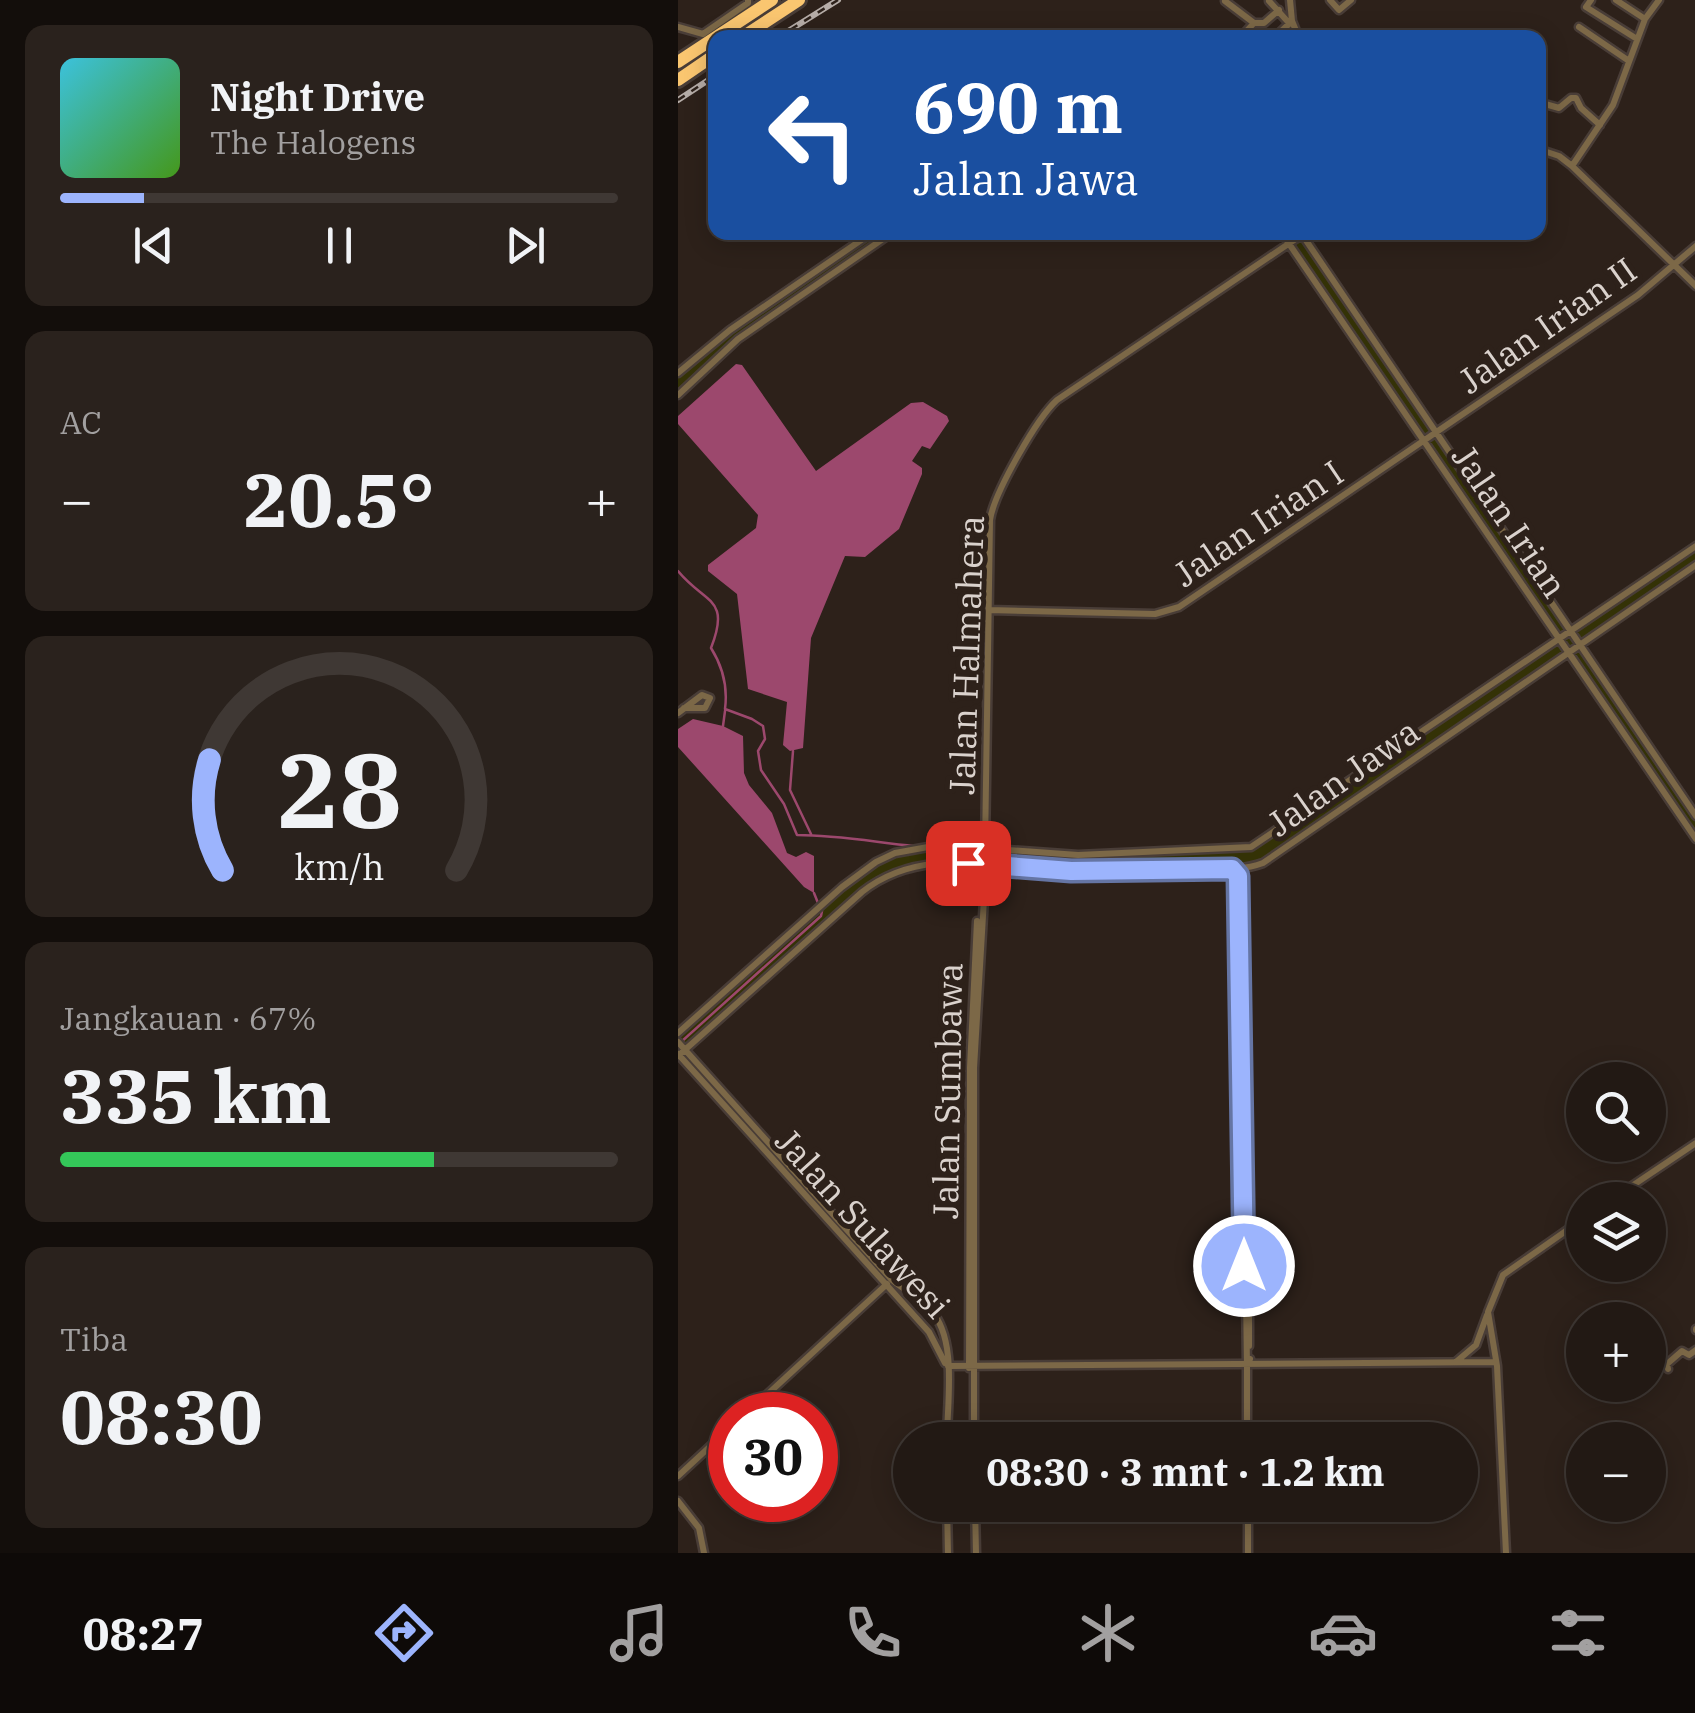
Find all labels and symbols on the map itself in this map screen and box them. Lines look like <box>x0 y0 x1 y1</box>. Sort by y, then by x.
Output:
street label: Jalan Irian II <box>1449 247 1645 403</box>
street label: Jalan Irian <box>1442 436 1578 606</box>
street label: Jalan Irian I <box>1164 449 1352 597</box>
street label: Jalan Halmahera <box>938 514 994 796</box>
street label: Jalan Jawa <box>1258 708 1428 846</box>
pin <box>926 821 1011 906</box>
street label: Jalan Sumbawa <box>922 962 972 1220</box>
street label: Jalan Sulawesi <box>765 1118 961 1328</box>
position arrow <box>1192 1214 1296 1318</box>
speed limit sign: 30 <box>708 1392 838 1522</box>

